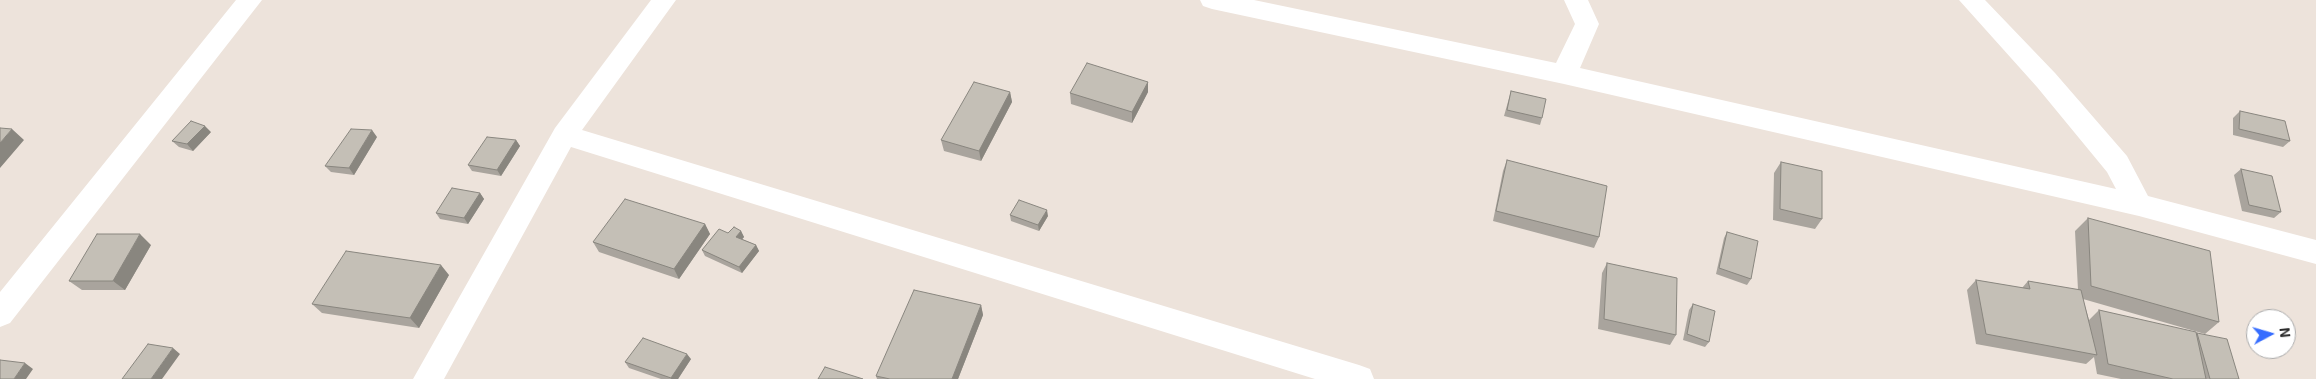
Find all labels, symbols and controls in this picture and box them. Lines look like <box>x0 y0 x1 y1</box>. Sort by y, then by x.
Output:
north arrow <box>2246 309 2296 359</box>
text: N <box>2276 327 2294 338</box>

